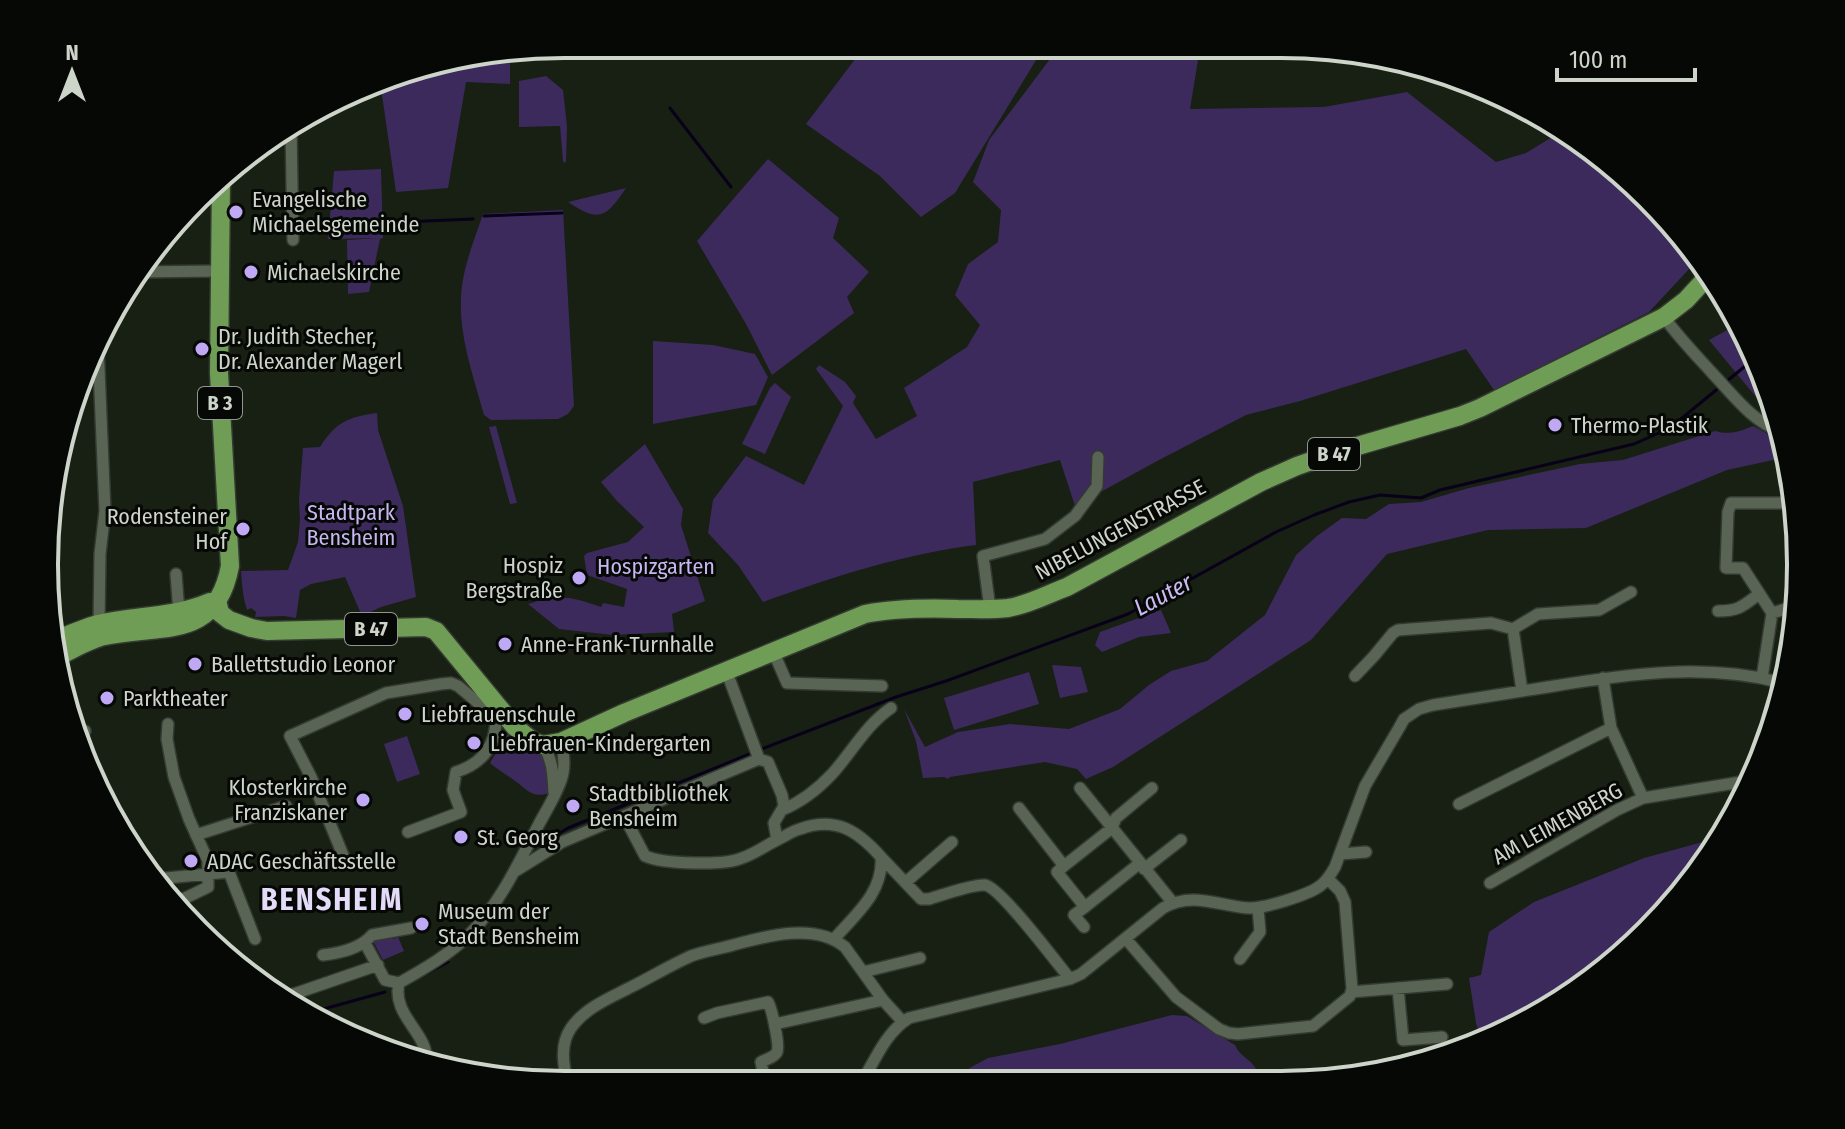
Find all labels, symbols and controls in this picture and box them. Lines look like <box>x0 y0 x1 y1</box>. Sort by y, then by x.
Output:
north arrow <box>32 32 112 112</box>
scale bar <box>1557 32 1695 82</box>
text: N <box>65 39 79 66</box>
text: 100 m <box>1569 46 1627 74</box>
place label: Evangelische Michaelsgemeinde <box>252 186 420 238</box>
marker: Evangelische Michaelsgemeinde <box>227 203 245 221</box>
place label: Michaelskirche <box>267 259 401 286</box>
marker: Michaelskirche <box>242 263 260 281</box>
place label: Dr. Judith Stecher, Dr. Alexander Magerl <box>218 323 402 375</box>
marker: Dr. Judith Stecher, Dr. Alexander Magerl <box>193 340 211 358</box>
road number: B 3 <box>198 387 242 419</box>
place label: Thermo-Plastik <box>1571 412 1709 439</box>
marker: Thermo-Plastik <box>1546 416 1564 434</box>
road number: B 47 <box>1308 438 1360 470</box>
street label: NIBELUNGENSTRASSE <box>1030 473 1210 586</box>
park label: Stadtpark Bensheim <box>307 499 396 551</box>
place label: Rodensteiner Hof <box>107 503 228 555</box>
marker: Rodensteiner Hof <box>234 520 252 538</box>
place label: Hospiz Bergstraße <box>466 552 563 604</box>
park label: Hospizgarten <box>597 553 715 580</box>
water label: Lauter <box>1129 568 1198 622</box>
marker: Hospiz Bergstraße <box>570 569 588 587</box>
road number: B 47 <box>345 613 397 645</box>
place label: Anne-Frank-Turnhalle <box>521 631 714 658</box>
marker: Anne-Frank-Turnhalle <box>496 635 514 653</box>
place label: Ballettstudio Leonor <box>211 651 395 678</box>
marker: Ballettstudio Leonor <box>186 655 204 673</box>
place label: Parktheater <box>123 685 228 712</box>
marker: Parktheater <box>98 689 116 707</box>
place label: Liebfrauenschule <box>421 701 576 728</box>
marker: Liebfrauenschule <box>396 705 414 723</box>
place label: Liebfrauen-Kindergarten <box>490 730 711 757</box>
marker: Liebfrauen-Kindergarten <box>465 734 483 752</box>
place label: Klosterkirche Franziskaner <box>229 774 347 826</box>
street label: AM LEIMENBERG <box>1488 777 1627 870</box>
place label: Stadtbibliothek Bensheim <box>589 780 729 832</box>
marker: Klosterkirche Franziskaner <box>354 791 372 809</box>
marker: Stadtbibliothek Bensheim <box>564 797 582 815</box>
place label: St. Georg <box>477 824 558 851</box>
marker: St. Georg <box>452 828 470 846</box>
place label: ADAC Geschäftsstelle <box>207 848 396 875</box>
marker: ADAC Geschäftsstelle <box>182 852 200 870</box>
district label: BENSHEIM <box>261 882 403 918</box>
place label: Museum der Stadt Bensheim <box>438 898 580 950</box>
marker: Museum der Stadt Bensheim <box>413 915 431 933</box>

